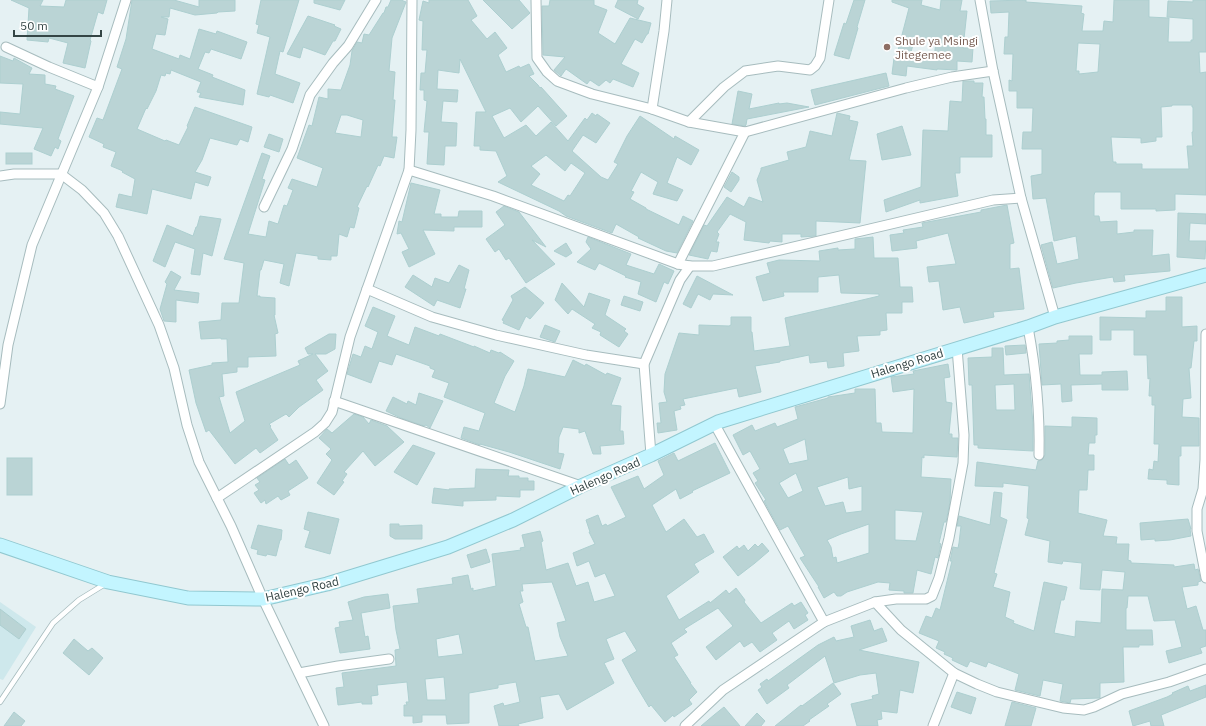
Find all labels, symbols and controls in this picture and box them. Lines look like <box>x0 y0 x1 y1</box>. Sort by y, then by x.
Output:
scale bar <box>14 12 101 38</box>
text: 50 m <box>20 18 48 33</box>
place label: Shule ya Msingi Jitegemee <box>895 33 978 62</box>
marker: Shule ya Msingi Jitegemee <box>882 42 892 52</box>
street label: Halengo Road <box>869 345 945 381</box>
street label: Halengo Road <box>568 454 642 498</box>
street label: Halengo Road <box>264 573 340 605</box>

